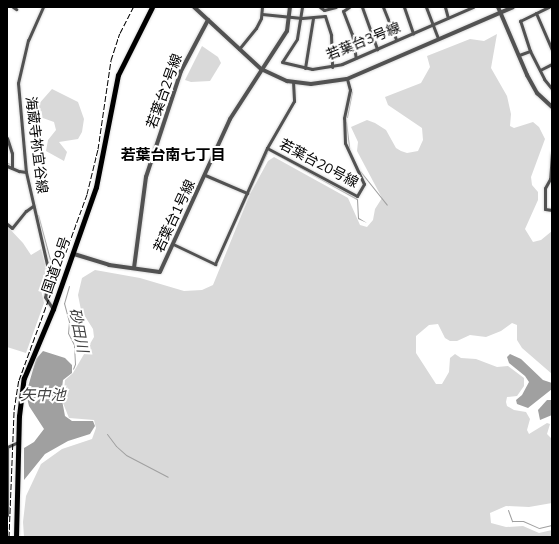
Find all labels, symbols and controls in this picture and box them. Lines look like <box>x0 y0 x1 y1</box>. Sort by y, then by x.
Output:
street label: 若葉台3号線 <box>324 19 402 63</box>
street label: 若葉台2号線 <box>143 51 185 131</box>
street label: 海蔵寺祢宜谷線 <box>23 95 51 195</box>
street label: 若葉台20号線 <box>277 135 361 191</box>
district label: 若葉台南七丁目 <box>121 146 225 164</box>
street label: 若葉台1号線 <box>150 177 198 255</box>
street label: 国道29号 <box>38 234 74 296</box>
water label: 砂田川 <box>66 306 92 354</box>
water label: 矢中池 <box>21 386 65 404</box>

